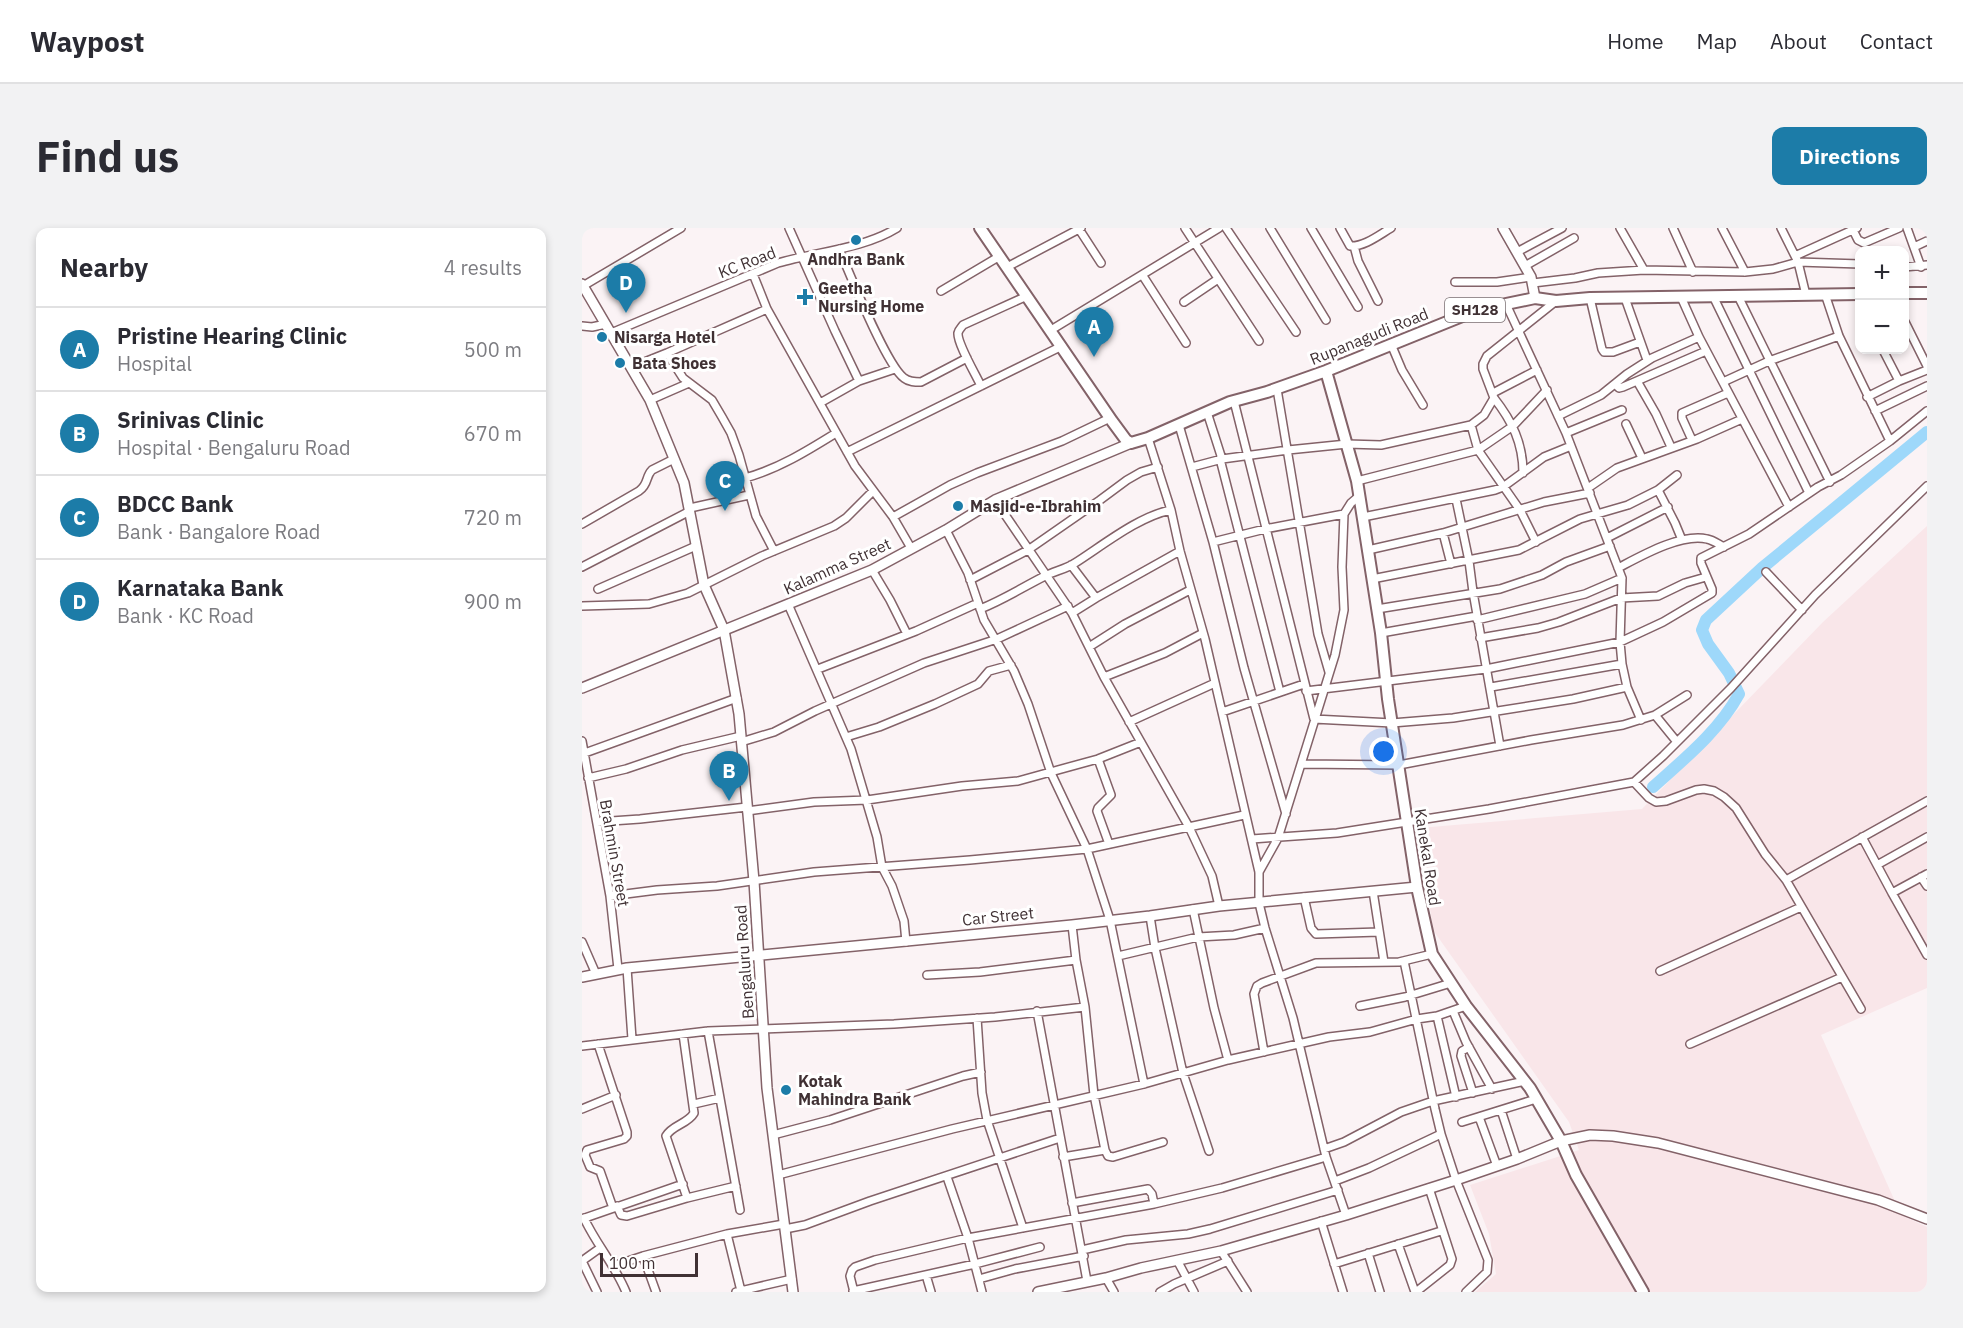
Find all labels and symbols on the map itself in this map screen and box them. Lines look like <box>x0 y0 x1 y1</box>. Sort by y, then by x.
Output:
marker: Andhra Bank <box>849 233 863 247</box>
street label: KC Road <box>715 242 779 282</box>
place label: Andhra Bank <box>807 249 905 269</box>
pin: D <box>606 264 645 313</box>
place label: Geetha Nursing Home <box>818 278 924 316</box>
marker: Geetha Nursing Home <box>796 288 814 306</box>
road number: SH128 <box>1445 298 1505 322</box>
street label: Rupanagudi Road <box>1307 303 1431 369</box>
pin: A <box>1074 308 1114 357</box>
place label: Nisarga Hotel <box>614 327 716 347</box>
marker: Nisarga Hotel <box>595 330 609 344</box>
place label: Bata Shoes <box>632 353 716 373</box>
marker: Bata Shoes <box>613 356 627 370</box>
pin: C <box>706 462 744 511</box>
place label: Masjid-e-Ibrahim <box>970 496 1101 516</box>
marker: Masjid-e-Ibrahim <box>951 499 965 513</box>
street label: Kalamma Street <box>780 533 894 599</box>
your location <box>1369 737 1398 766</box>
pin: B <box>710 752 748 801</box>
street label: Brahmin Street <box>596 798 634 908</box>
street label: Kanekal Road <box>1410 807 1446 907</box>
street label: Car Street <box>961 902 1035 930</box>
street label: Bengaluru Road <box>730 904 758 1020</box>
place label: Kotak Mahindra Bank <box>798 1071 912 1109</box>
marker: Kotak Mahindra Bank <box>779 1083 793 1097</box>
scale bar <box>600 1250 698 1278</box>

